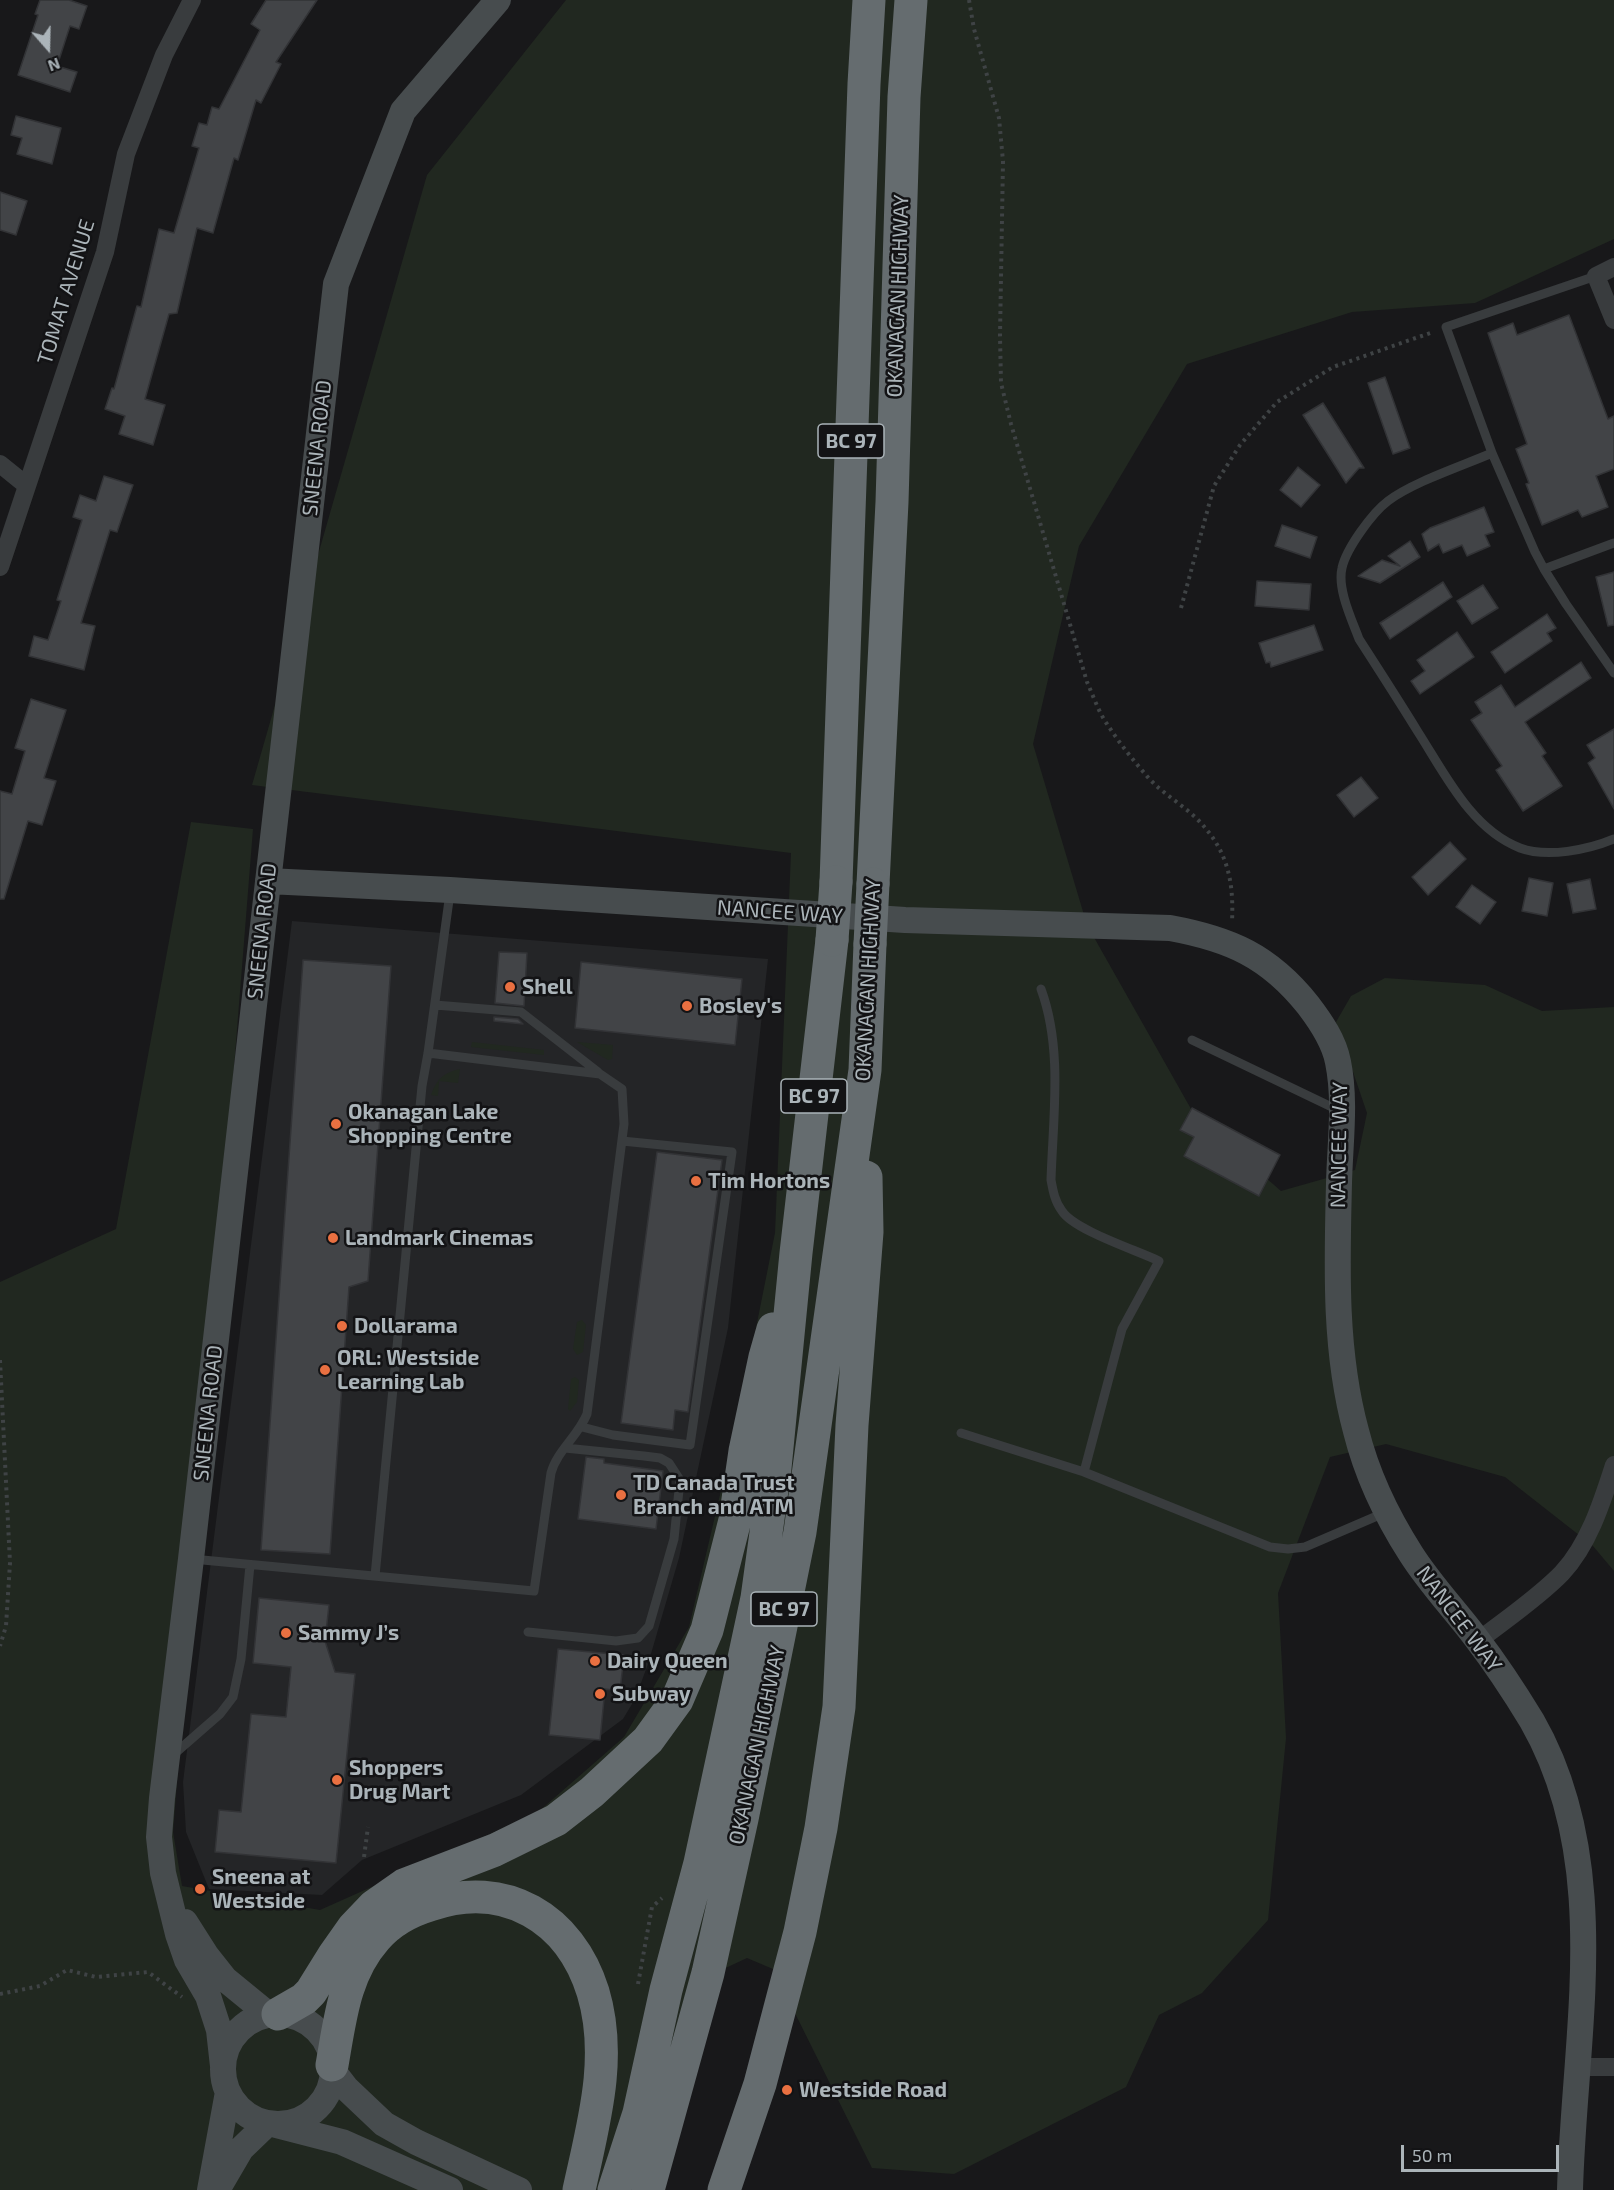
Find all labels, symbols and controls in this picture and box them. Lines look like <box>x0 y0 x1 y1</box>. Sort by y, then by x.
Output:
north arrow <box>18 18 78 78</box>
text: N <box>46 54 63 76</box>
street label: OKANAGAN HIGHWAY <box>882 194 914 398</box>
street label: TOMAT AVENUE <box>32 216 100 368</box>
street label: SNEENA ROAD <box>297 379 337 517</box>
road number: BC 97 <box>818 424 884 458</box>
street label: SNEENA ROAD <box>242 862 282 1000</box>
street label: OKANAGAN HIGHWAY <box>850 878 886 1082</box>
street label: NANCEE WAY <box>716 895 844 929</box>
place label: Shell <box>522 974 573 1000</box>
marker: Shell <box>503 980 517 994</box>
place label: Bosley's <box>699 993 782 1019</box>
marker: Bosley's <box>680 999 694 1013</box>
road number: BC 97 <box>781 1079 847 1113</box>
street label: NANCEE WAY <box>1325 1082 1353 1208</box>
place label: Okanagan Lake Shopping Centre <box>348 1099 512 1149</box>
marker: Okanagan Lake Shopping Centre <box>329 1117 343 1131</box>
place label: Tim Hortons <box>708 1168 830 1194</box>
marker: Tim Hortons <box>689 1174 703 1188</box>
place label: Landmark Cinemas <box>345 1225 533 1251</box>
marker: Landmark Cinemas <box>326 1231 340 1245</box>
place label: Dollarama <box>354 1313 458 1339</box>
marker: Dollarama <box>335 1319 349 1333</box>
street label: SNEENA ROAD <box>188 1344 228 1482</box>
place label: ORL: Westside Learning Lab <box>337 1345 479 1395</box>
marker: ORL: Westside Learning Lab <box>318 1363 332 1377</box>
place label: TD Canada Trust Branch and ATM <box>633 1470 795 1520</box>
marker: TD Canada Trust Branch and ATM <box>614 1488 628 1502</box>
street label: NANCEE WAY <box>1411 1561 1507 1677</box>
road number: BC 97 <box>751 1592 817 1626</box>
place label: Sammy J’s <box>298 1620 399 1646</box>
marker: Sammy J’s <box>279 1626 293 1640</box>
street label: OKANAGAN HIGHWAY <box>724 1643 790 1847</box>
place label: Dairy Queen <box>607 1648 728 1674</box>
marker: Dairy Queen <box>588 1654 602 1668</box>
place label: Subway <box>612 1681 691 1707</box>
marker: Subway <box>593 1687 607 1701</box>
place label: Shoppers Drug Mart <box>349 1755 450 1805</box>
marker: Shoppers Drug Mart <box>330 1773 344 1787</box>
place label: Sneena at Westside <box>212 1864 310 1914</box>
marker: Sneena at Westside <box>193 1882 207 1896</box>
place label: Westside Road <box>799 2077 947 2103</box>
marker: Westside Road <box>780 2083 794 2097</box>
scale bar <box>1404 2133 1562 2171</box>
text: 50 m <box>1412 2144 1452 2166</box>

